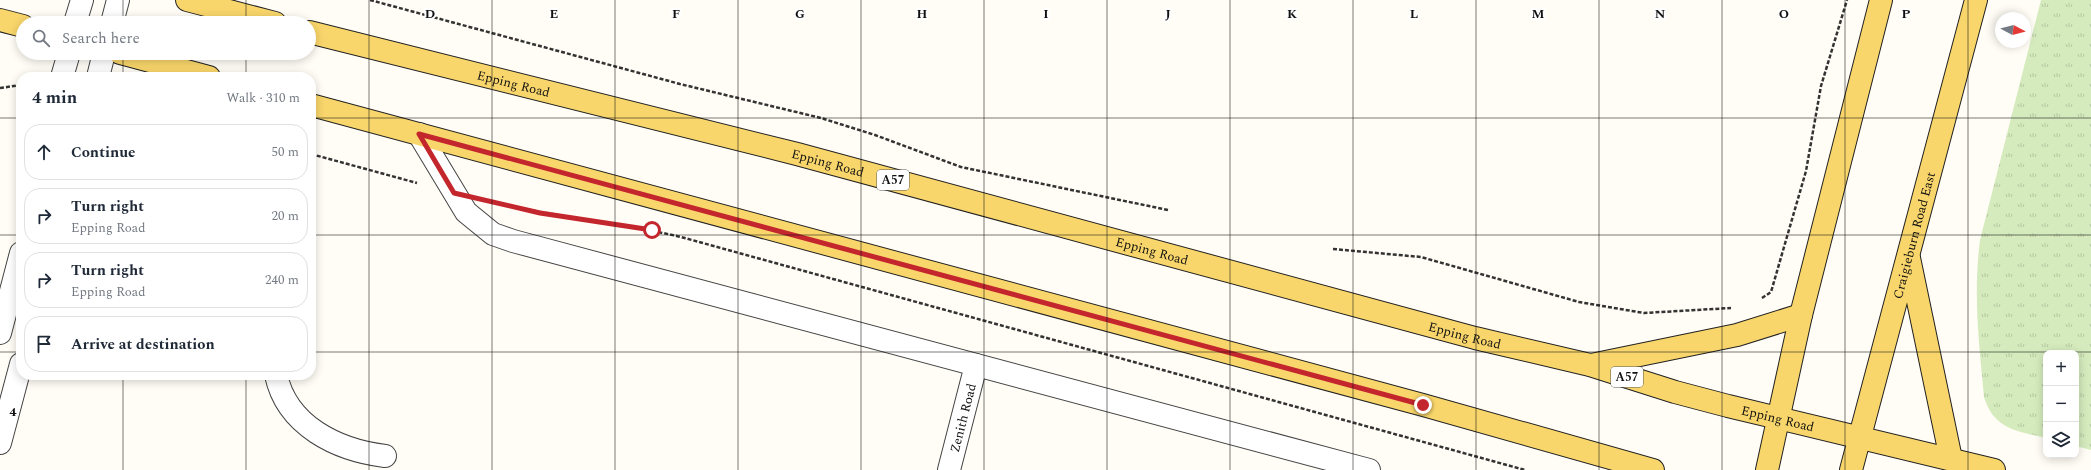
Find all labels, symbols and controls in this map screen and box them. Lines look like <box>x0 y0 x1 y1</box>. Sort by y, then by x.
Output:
text: D <box>425 4 435 24</box>
text: E <box>550 4 559 24</box>
text: F <box>672 4 680 24</box>
text: G <box>795 4 805 24</box>
text: H <box>917 4 928 24</box>
text: I <box>1043 4 1049 24</box>
text: J <box>1165 4 1171 24</box>
text: K <box>1287 4 1297 24</box>
text: L <box>1410 4 1418 24</box>
text: M <box>1532 4 1545 24</box>
text: N <box>1655 4 1666 24</box>
text: O <box>1779 4 1789 24</box>
text: P <box>1902 4 1911 24</box>
north arrow <box>1995 12 2031 48</box>
search box <box>16 16 316 60</box>
icon: search <box>30 27 52 49</box>
text: Search here <box>62 27 140 50</box>
street label: Epping Road <box>475 65 552 103</box>
text: 4 min <box>32 85 77 111</box>
text: Walk · 310 m <box>226 88 300 108</box>
icon: ahead <box>33 141 55 163</box>
text: Continue <box>71 141 136 164</box>
text: 50 m <box>272 142 299 162</box>
street label: Epping Road <box>789 144 866 183</box>
street label: Craigieburn Road East <box>1888 169 1941 301</box>
road number: A57 <box>877 170 909 190</box>
text: Turn right <box>71 195 144 218</box>
icon: right <box>33 205 55 227</box>
text: 20 m <box>272 206 299 226</box>
text: Epping Road <box>71 218 145 238</box>
route start <box>643 221 661 239</box>
street label: Epping Road <box>1113 232 1190 271</box>
text: Turn right <box>71 259 144 282</box>
icon: right <box>33 269 55 291</box>
text: 240 m <box>265 270 299 290</box>
text: Epping Road <box>71 282 145 302</box>
street label: Epping Road <box>1426 317 1503 355</box>
icon: arrive <box>33 333 55 355</box>
text: Arrive at destination <box>71 333 215 356</box>
map controls <box>2043 350 2079 458</box>
button: + <box>2043 350 2079 386</box>
road number: A57 <box>1611 367 1643 387</box>
street label: Zenith Road <box>945 381 982 455</box>
button: − <box>2043 386 2079 422</box>
route end <box>1414 396 1432 414</box>
street label: Epping Road <box>1739 401 1816 437</box>
text: 4 <box>9 402 17 422</box>
button: layers <box>2043 422 2079 458</box>

